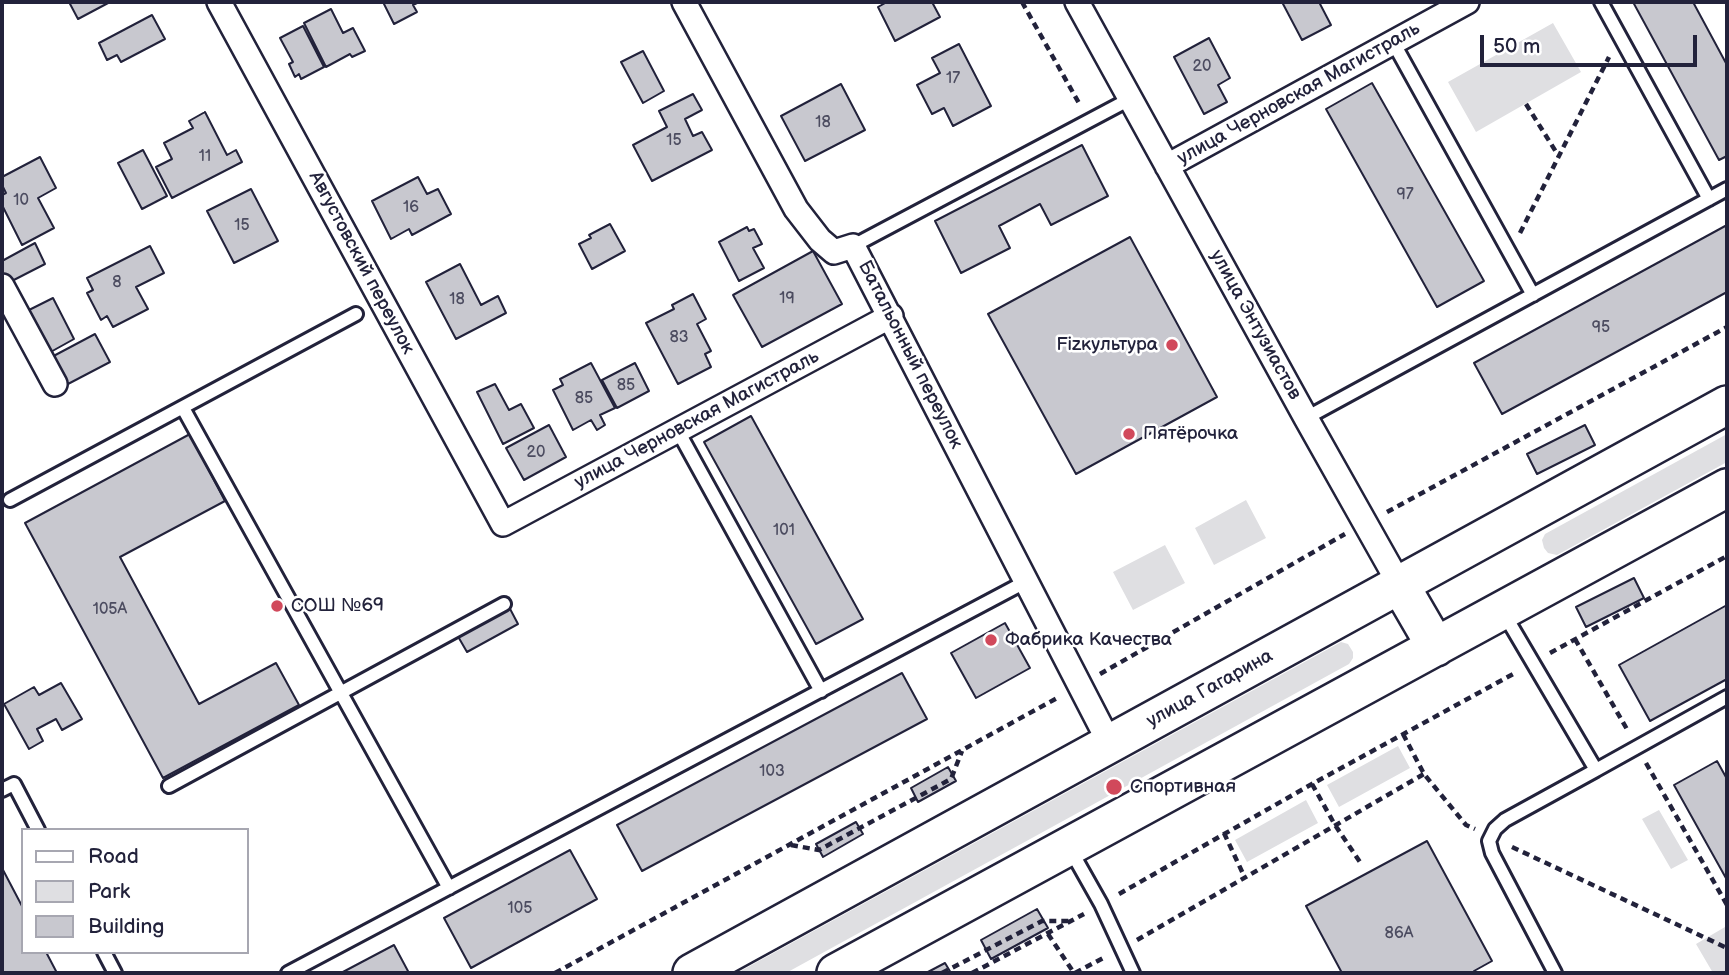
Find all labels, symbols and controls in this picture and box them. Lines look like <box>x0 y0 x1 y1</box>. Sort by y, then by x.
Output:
street label: улица Черновская Магистраль <box>1174 18 1424 170</box>
scale bar <box>1484 21 1701 65</box>
text: 50 m <box>1493 34 1540 59</box>
house number: 20 <box>1193 57 1211 77</box>
house number: 17 <box>946 69 960 89</box>
house number: 18 <box>815 113 831 133</box>
house number: 15 <box>666 131 682 151</box>
house number: 11 <box>199 147 211 167</box>
street label: Августовский переулок <box>303 168 419 358</box>
house number: 97 <box>1396 185 1414 205</box>
house number: 10 <box>13 191 29 211</box>
house number: 16 <box>403 198 419 218</box>
house number: 15 <box>234 216 250 236</box>
street label: улица Энтузиастов <box>1204 246 1306 404</box>
street label: Батальонный переулок <box>853 257 967 453</box>
house number: 8 <box>112 273 122 293</box>
house number: 19 <box>779 289 795 309</box>
house number: 18 <box>449 290 465 310</box>
house number: 95 <box>1592 318 1610 338</box>
house number: 83 <box>669 328 689 348</box>
place label: Fizкультура <box>1056 334 1158 356</box>
marker: Fizкультура <box>1164 337 1180 353</box>
street label: улица Черновская Магистраль <box>571 346 823 494</box>
house number: 85 <box>617 376 635 396</box>
house number: 85 <box>575 389 593 409</box>
place label: Пятёрочка <box>1143 423 1238 445</box>
marker: Пятёрочка <box>1121 426 1137 442</box>
house number: 20 <box>527 443 545 463</box>
house number: 101 <box>773 521 795 541</box>
place label: СОШ №69 <box>291 595 384 617</box>
marker: СОШ №69 <box>269 598 285 614</box>
house number: 105А <box>93 600 127 620</box>
place label: Фабрика Качества <box>1005 629 1172 651</box>
marker: Фабрика Качества <box>983 632 999 648</box>
street label: улица Гагарина <box>1143 645 1277 733</box>
house number: 103 <box>759 762 785 782</box>
place label: Спортивная <box>1130 776 1236 798</box>
marker: Спортивная <box>1104 777 1124 797</box>
legend <box>21 828 248 954</box>
text: Road <box>88 844 139 869</box>
text: Park <box>88 879 130 904</box>
house number: 105 <box>508 899 532 919</box>
text: Building <box>88 914 164 939</box>
house number: 86А <box>1385 924 1413 944</box>

